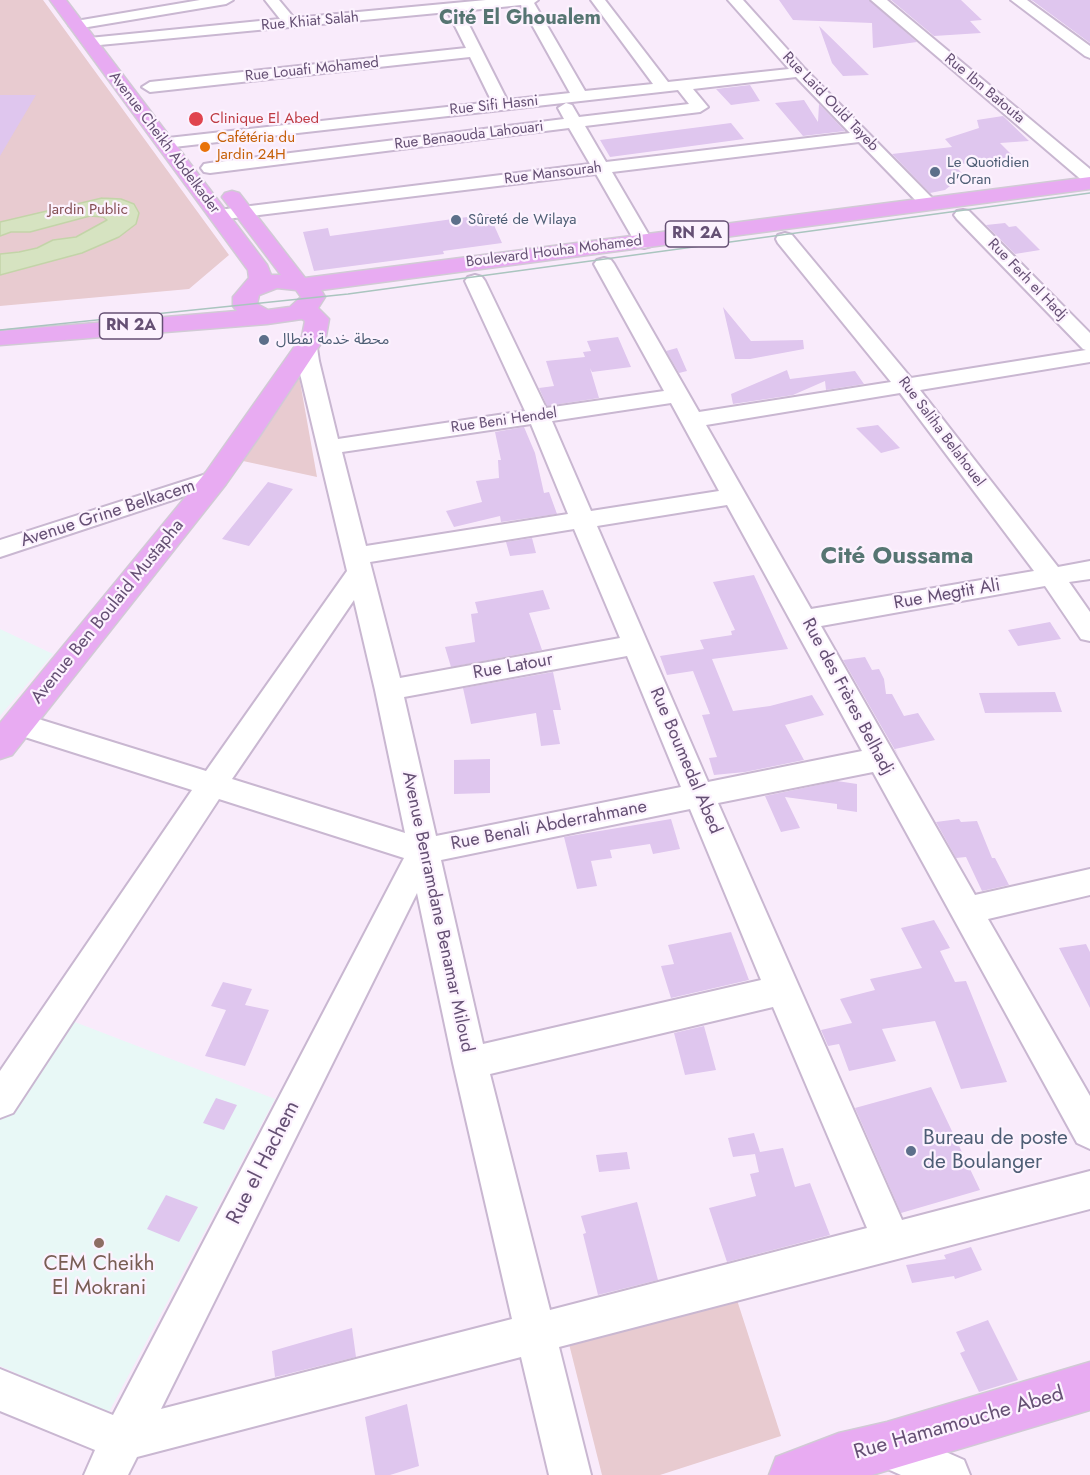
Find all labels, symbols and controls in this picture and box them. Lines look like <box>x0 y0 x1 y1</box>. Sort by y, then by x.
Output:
district label: Cité El Ghoualem <box>439 7 601 31</box>
street label: Rue Khiat Salah <box>260 9 360 35</box>
street label: Rue Laid Ould Tayeb <box>778 49 882 155</box>
street label: Rue Ibn Batouta <box>940 50 1028 128</box>
street label: Rue Louafi Mohamed <box>244 54 380 86</box>
street label: Avenue Cheikh Abdelkader <box>105 68 223 218</box>
street label: Rue Sifi Hasni <box>449 92 539 120</box>
marker: Clinique El Abed <box>187 110 205 128</box>
place label: Clinique El Abed <box>210 110 319 128</box>
street label: Rue Benaouda Lahouari <box>393 118 545 154</box>
place label: Cafétéria du Jardin 24H <box>217 129 295 164</box>
marker: Cafétéria du Jardin 24H <box>198 140 212 154</box>
place label: Le Quotidien d'Oran <box>947 154 1029 189</box>
street label: Rue Mansourah <box>503 159 603 189</box>
marker: Le Quotidien d'Oran <box>928 165 942 179</box>
park label: Jardin Public <box>48 201 128 219</box>
place label: Sûreté de Wilaya <box>468 211 576 229</box>
marker: Sûreté de Wilaya <box>449 213 463 227</box>
road number: RN 2A <box>666 221 728 247</box>
street label: Boulevard Houha Mohamed <box>465 232 643 272</box>
street label: Rue Ferh el Hadj <box>983 235 1071 325</box>
road number: RN 2A <box>100 313 162 339</box>
place label: محطة خدمة نفطال <box>276 331 389 349</box>
marker: محطة خدمة نفطال <box>257 333 271 347</box>
street label: Rue Saliha Belahouel <box>894 374 988 490</box>
street label: Rue Beni Hendel <box>450 405 558 437</box>
street label: Avenue Grine Belkacem <box>18 476 198 552</box>
street label: Avenue Ben Boulaid Mustapha <box>27 516 189 708</box>
district label: Cité Oussama <box>821 543 973 571</box>
street label: Rue Megtit Ali <box>892 575 1002 615</box>
street label: Rue des Frères Belhadj <box>797 615 897 779</box>
street label: Rue Latour <box>471 649 555 685</box>
street label: Rue Boumedal Abed <box>644 685 726 837</box>
street label: Avenue Benramdane Benamar Miloud <box>397 770 477 1054</box>
street label: Rue Benali Abderrahmane <box>449 796 649 856</box>
street label: Rue el Hachem <box>222 1097 306 1229</box>
place label: Bureau de poste de Boulanger <box>923 1126 1068 1176</box>
marker: Bureau de poste de Boulanger <box>904 1144 918 1158</box>
marker: CEM Cheikh El Mokrani <box>92 1236 106 1250</box>
place label: CEM Cheikh El Mokrani <box>43 1252 155 1302</box>
street label: Rue Hamamouche Abed <box>851 1382 1067 1466</box>

